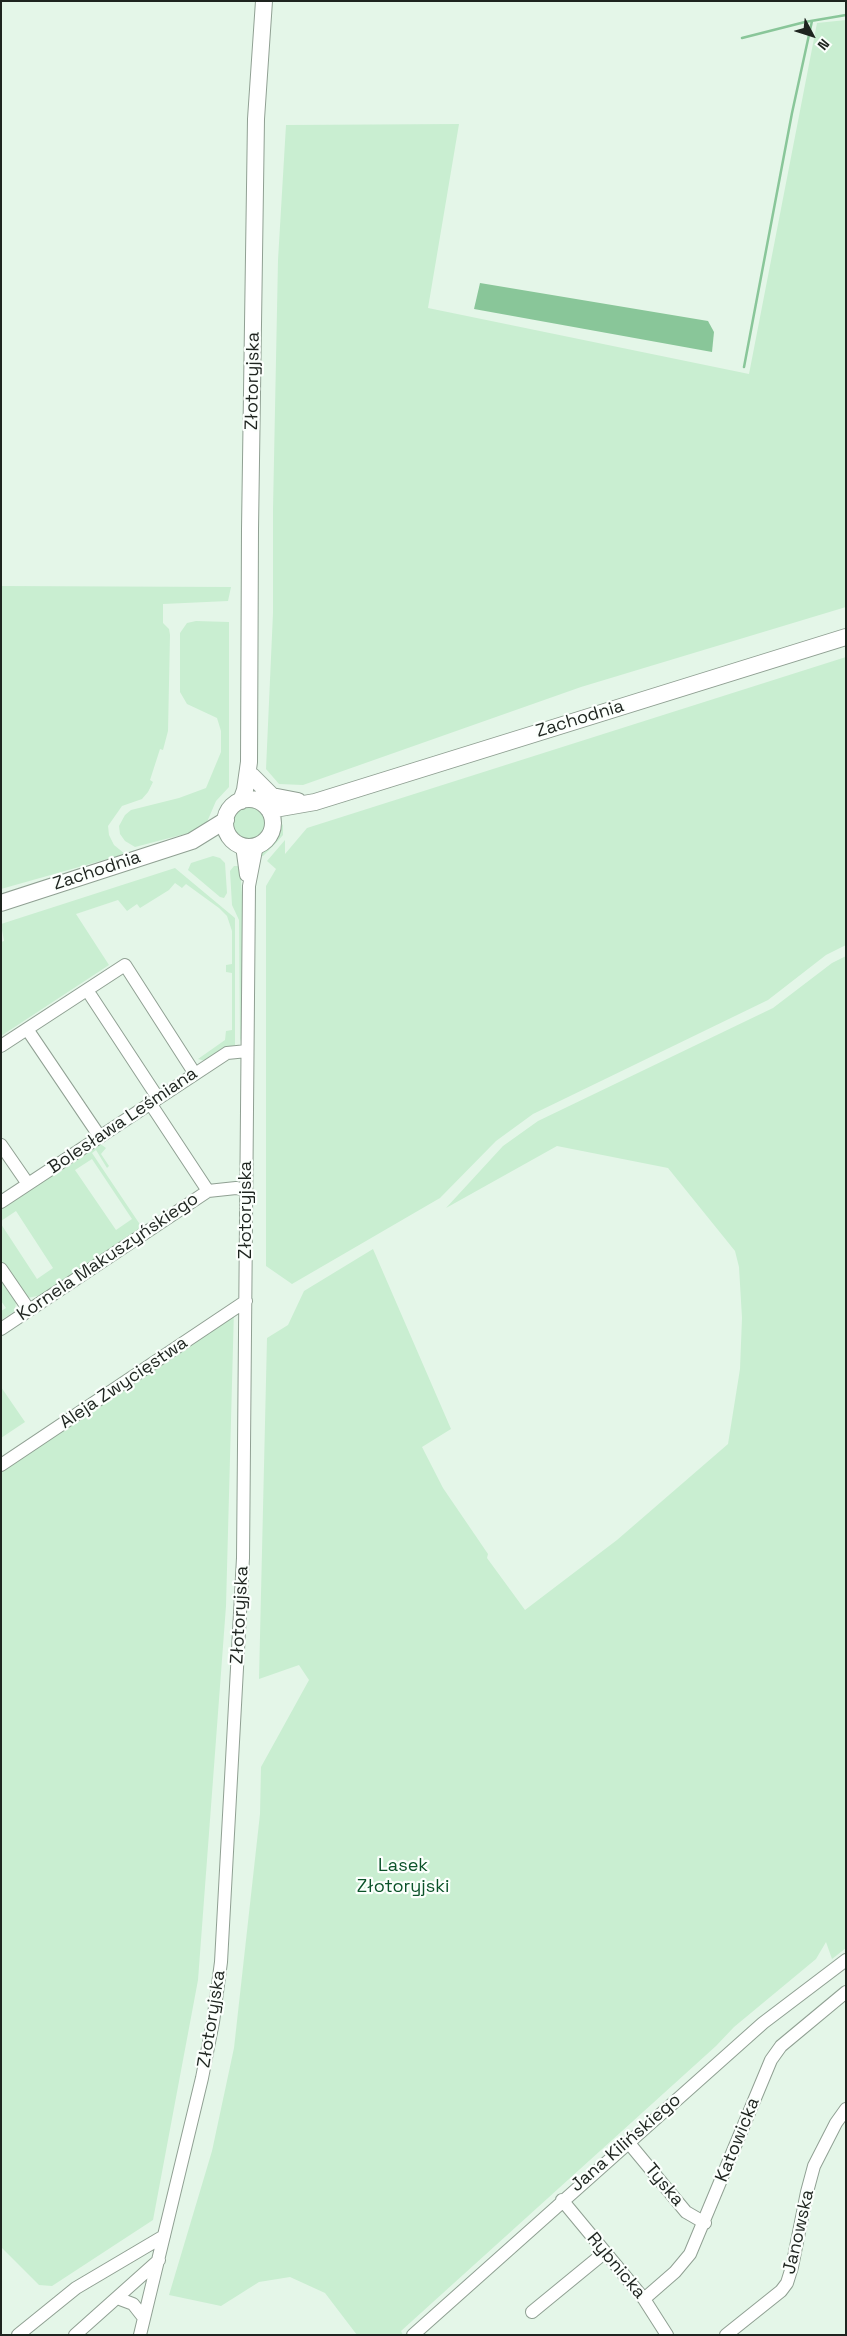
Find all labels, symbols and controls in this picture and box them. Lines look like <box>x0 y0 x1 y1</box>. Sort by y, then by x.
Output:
north arrow <box>787 10 837 60</box>
text: N <box>814 35 833 54</box>
street label: Złotoryjska <box>241 332 265 430</box>
street label: Zachodnia <box>533 695 627 743</box>
street label: Zachodnia <box>50 847 144 895</box>
street label: Bolesława Leśmiana <box>44 1063 202 1179</box>
street label: Złotoryjska <box>235 1161 257 1259</box>
street label: Kornela Makuszyńskiego <box>13 1188 203 1326</box>
street label: Aleja Zwycięstwa <box>56 1332 192 1434</box>
street label: Złotoryjska <box>227 1565 253 1665</box>
park label: Lasek Złotoryjski <box>357 1855 449 1898</box>
street label: Złotoryjska <box>194 1969 230 2069</box>
street label: Jana Kilińskiego <box>567 2089 685 2197</box>
street label: Katowicka <box>711 2095 765 2185</box>
street label: Tyska <box>640 2159 688 2211</box>
street label: Janowska <box>779 2188 819 2276</box>
street label: Rybnicka <box>582 2228 650 2304</box>

